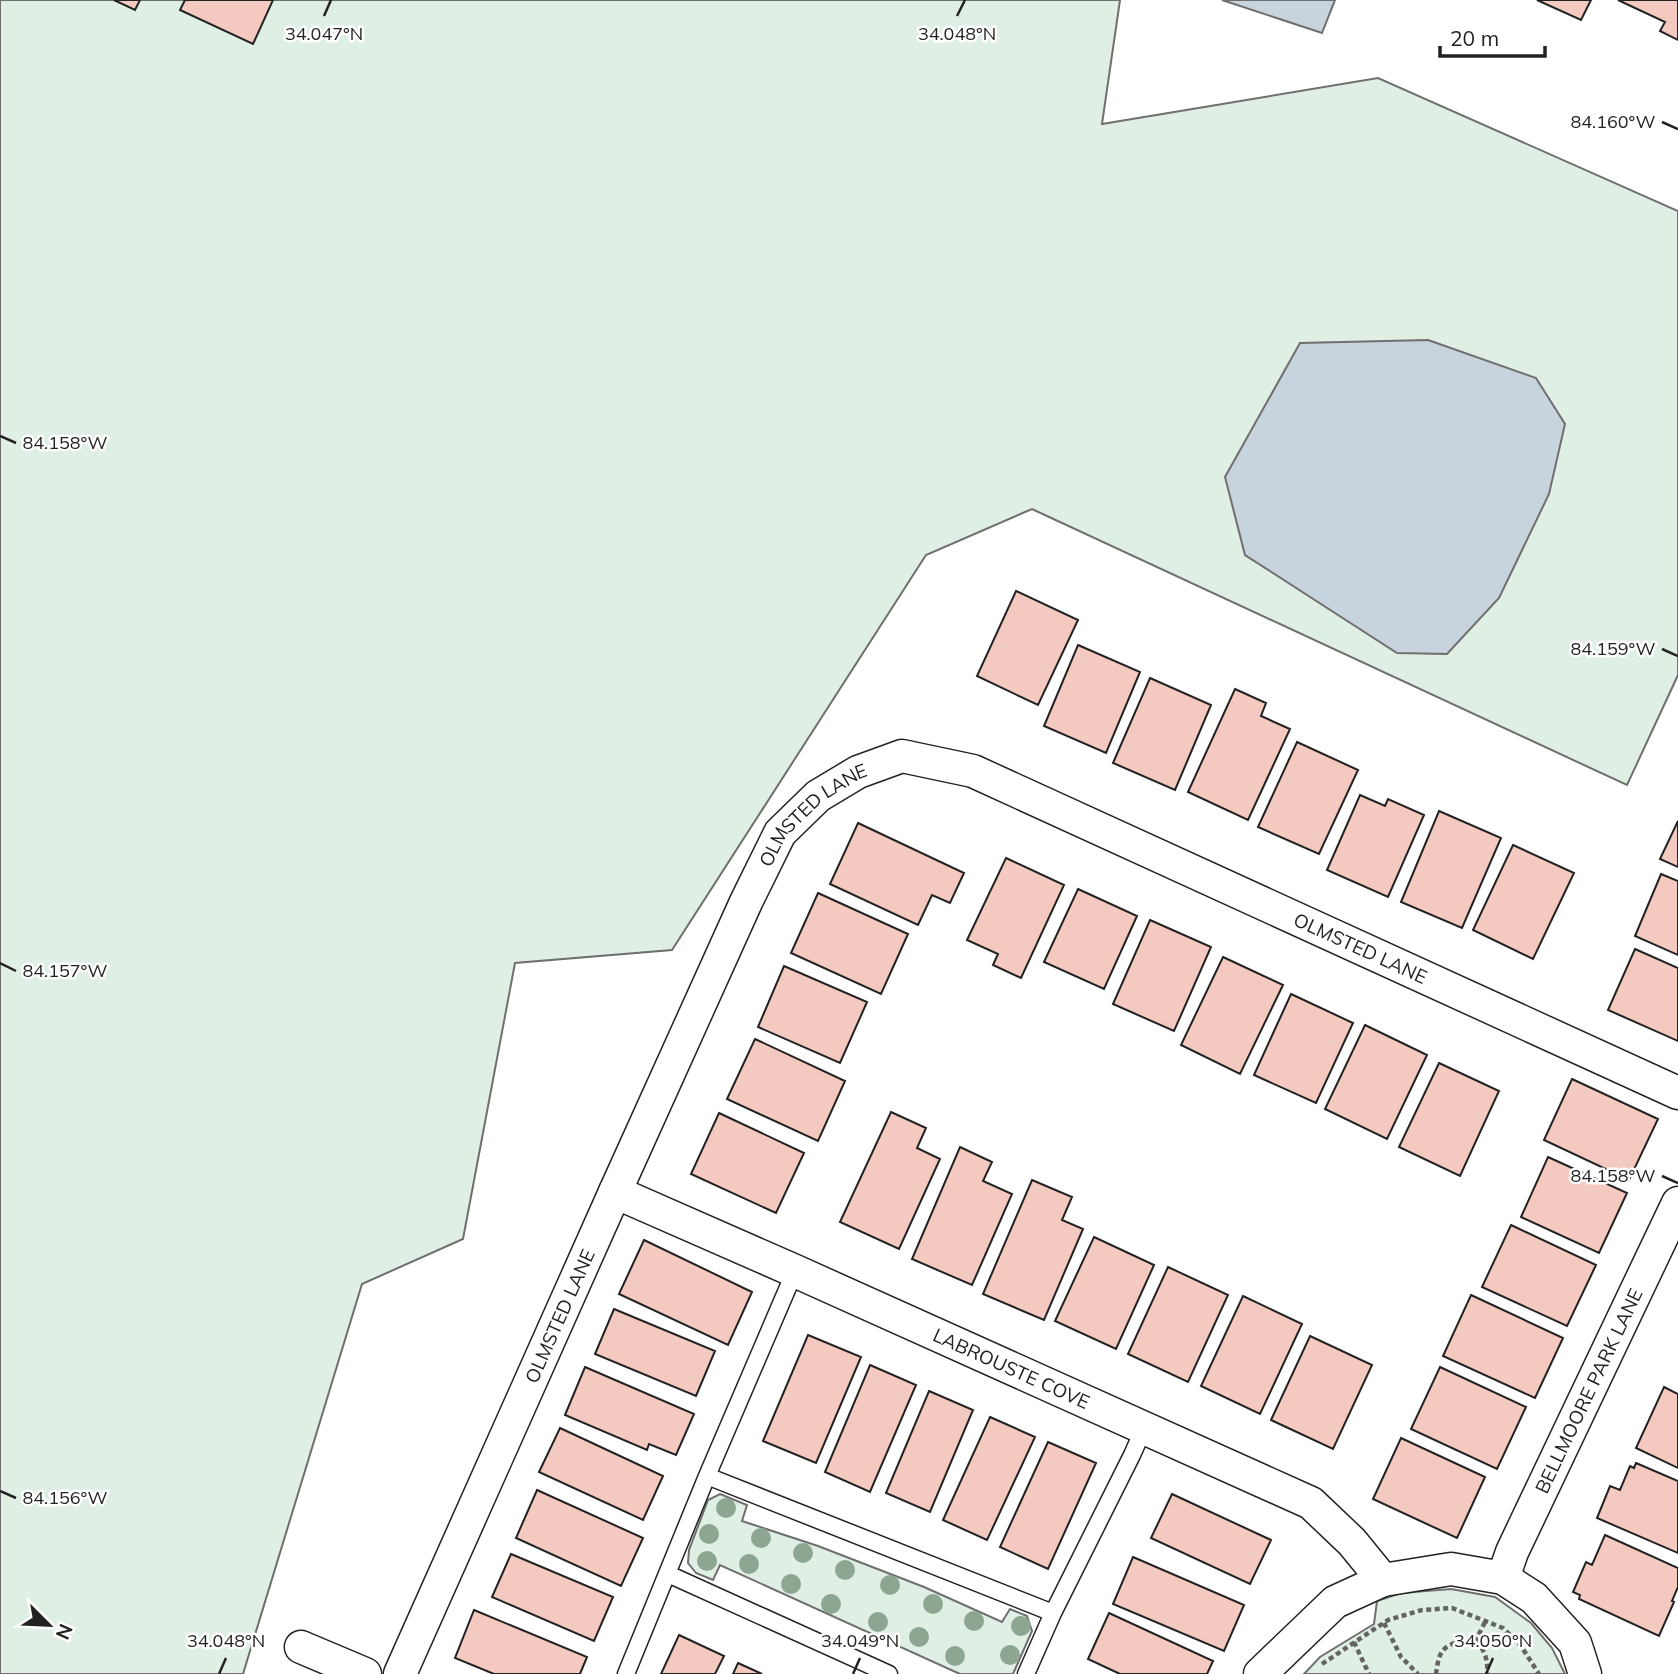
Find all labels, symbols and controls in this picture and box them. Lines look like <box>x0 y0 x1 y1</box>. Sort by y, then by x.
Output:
scale bar <box>1440 14 1545 58</box>
text: 34.047°N <box>285 22 363 45</box>
text: 34.048°N <box>918 22 996 45</box>
text: 20 m <box>1450 25 1499 51</box>
text: 84.160°W <box>1570 110 1656 133</box>
text: 84.158°W <box>22 431 108 454</box>
text: 84.159°W <box>1570 637 1656 660</box>
street label: OLMSTED LANE <box>753 758 870 871</box>
street label: OLMSTED LANE <box>1290 907 1431 989</box>
text: 84.157°W <box>22 959 108 982</box>
text: 84.158°W <box>1570 1164 1656 1187</box>
street label: OLMSTED LANE <box>519 1245 600 1387</box>
street label: BELLMOORE PARK LANE <box>1530 1284 1648 1497</box>
street label: LABROUSTE COVE <box>930 1323 1094 1414</box>
text: 84.156°W <box>22 1486 108 1509</box>
north arrow <box>14 1590 84 1660</box>
text: N <box>51 1620 78 1643</box>
text: 34.048°N <box>187 1629 265 1652</box>
text: 34.049°N <box>821 1629 899 1652</box>
text: 34.050°N <box>1454 1629 1532 1652</box>

